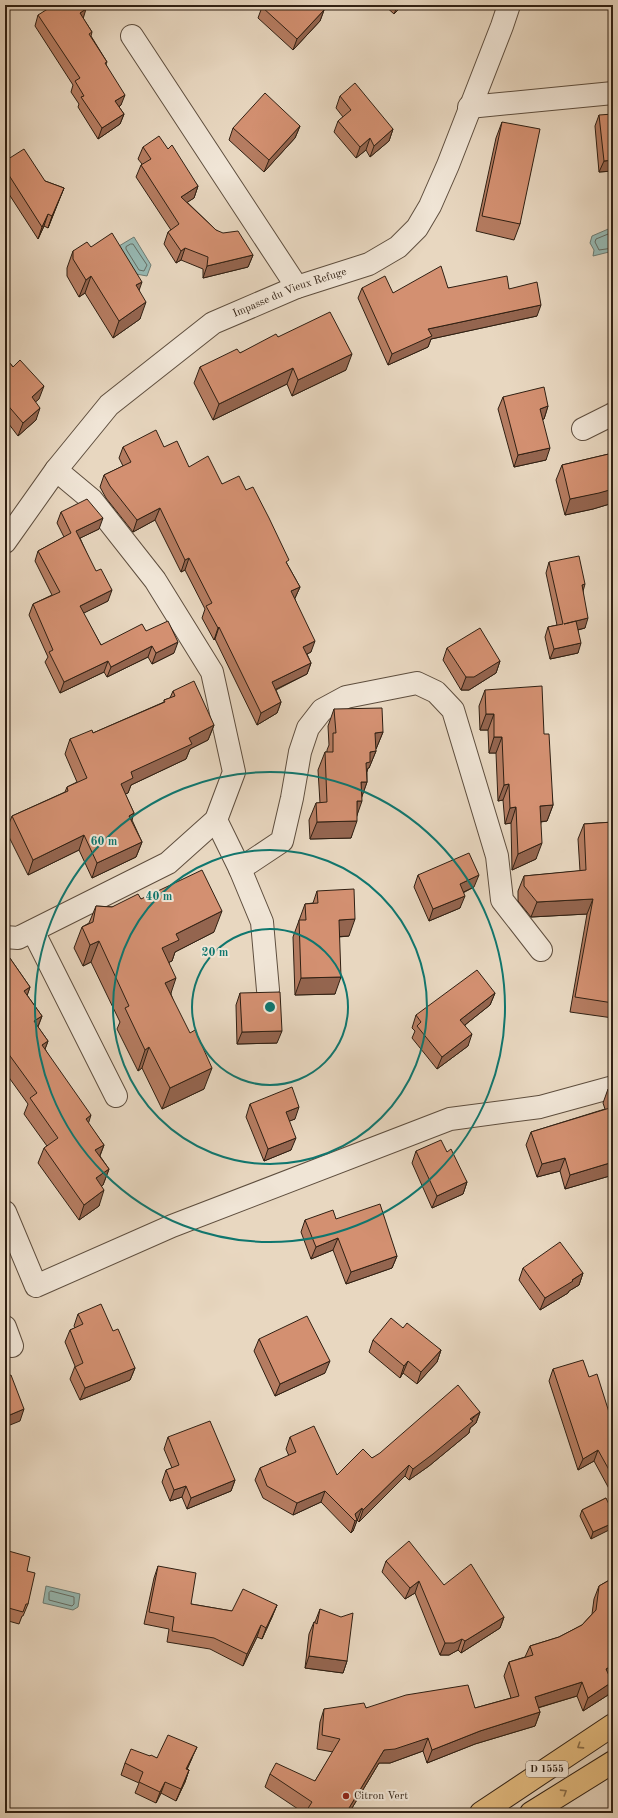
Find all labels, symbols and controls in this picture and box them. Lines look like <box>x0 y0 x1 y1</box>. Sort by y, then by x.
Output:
street label: Impasse du Vieux Refuge <box>231 266 348 319</box>
text: 60 m <box>91 836 118 848</box>
text: 40 m <box>146 891 173 903</box>
text: 20 m <box>202 947 229 959</box>
centre of rings <box>263 1000 277 1014</box>
one-way arrow <box>578 1742 585 1749</box>
road number: D 1555 <box>526 1761 568 1777</box>
one-way arrow <box>560 1790 567 1797</box>
marker: Citron Vert <box>341 1791 351 1801</box>
place label: Citron Vert <box>354 1791 408 1802</box>

